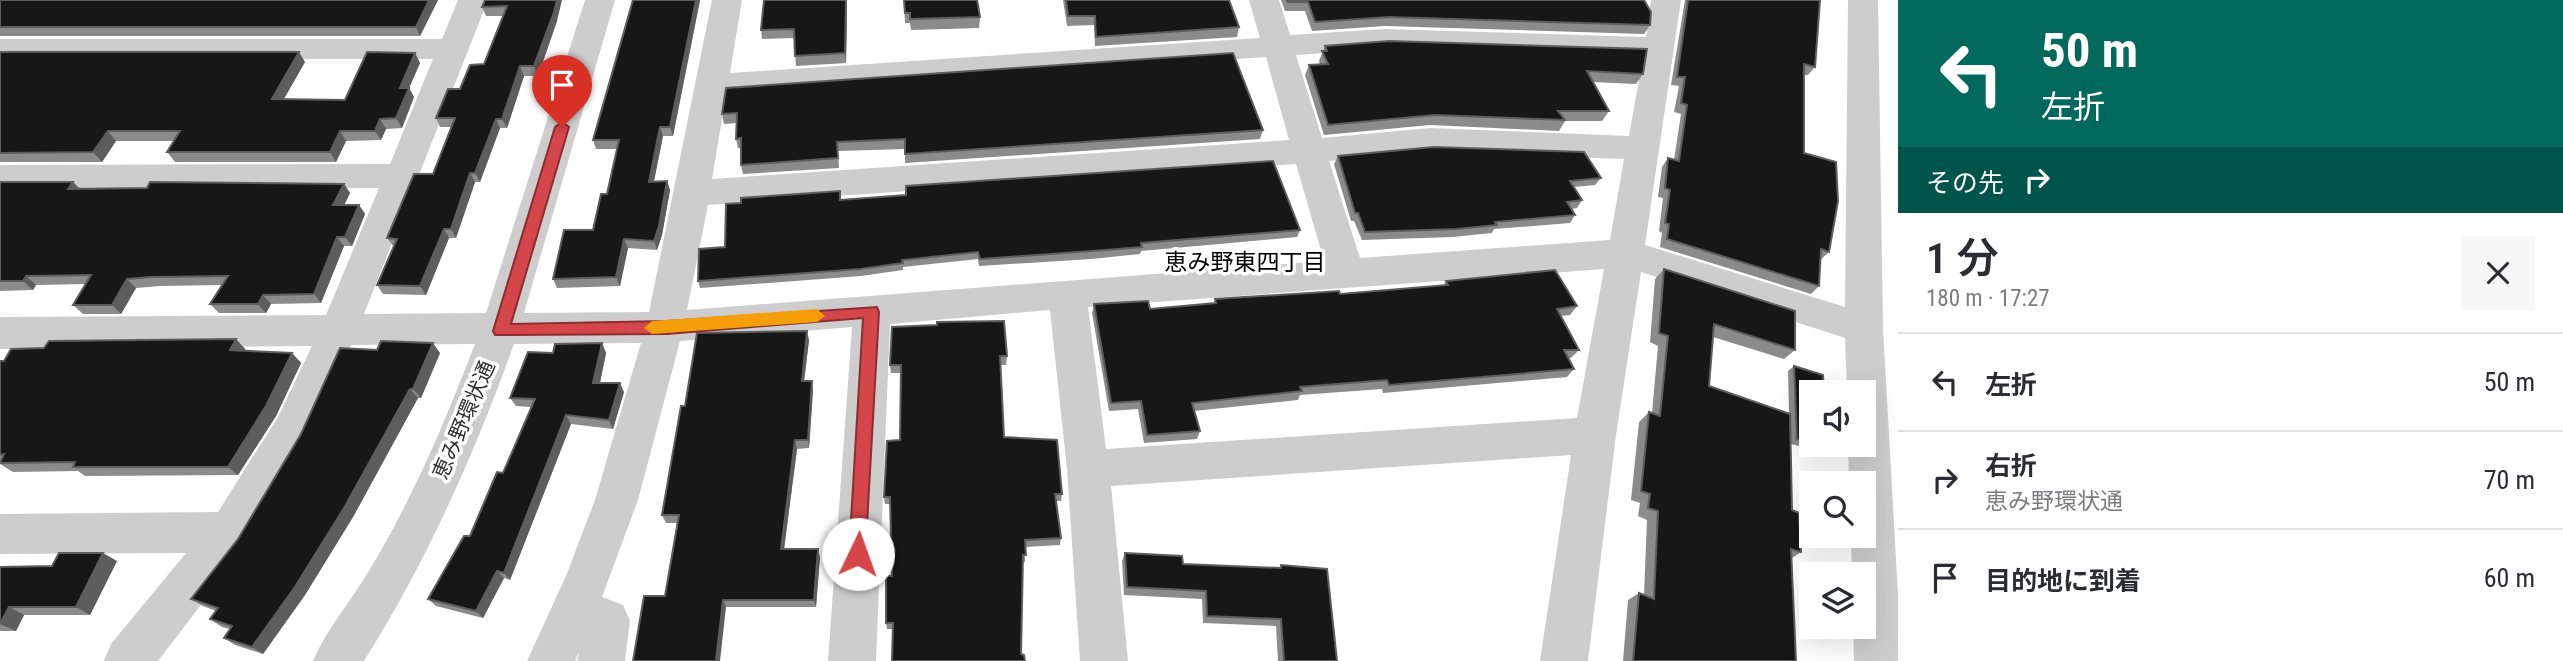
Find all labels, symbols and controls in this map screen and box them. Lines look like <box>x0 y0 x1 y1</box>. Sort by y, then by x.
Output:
text: 50 m <box>2041 22 2138 79</box>
icon: left <box>1926 28 2017 119</box>
pin <box>532 55 592 127</box>
icon: arrive <box>543 66 581 104</box>
text: 左折 <box>2041 88 2105 126</box>
icon: right <box>2018 161 2056 199</box>
text: その先 <box>1926 168 2004 198</box>
text: 1 分 <box>1926 234 1999 283</box>
button: close <box>2461 236 2535 310</box>
district label: 恵み野東四丁目 <box>1165 249 1326 276</box>
text: 180 m · 17:27 <box>1926 285 2050 312</box>
street label: 恵み野環状通 <box>428 357 500 483</box>
icon: left <box>1926 363 1964 401</box>
text: 50 m <box>2484 367 2535 397</box>
text: 左折 <box>1985 370 2037 400</box>
map controls <box>1799 380 1876 639</box>
button: sound <box>1799 380 1876 457</box>
text: 右折 <box>1985 451 2037 481</box>
icon: right <box>1926 461 1964 499</box>
text: 70 m <box>2484 465 2535 495</box>
button: search <box>1799 471 1876 548</box>
text: 恵み野環状通 <box>1985 488 2123 515</box>
position arrow <box>821 517 895 591</box>
icon: arrive <box>1926 559 1964 597</box>
button: layers <box>1799 562 1876 639</box>
text: 60 m <box>2484 563 2535 593</box>
text: 目的地に到着 <box>1985 566 2141 596</box>

